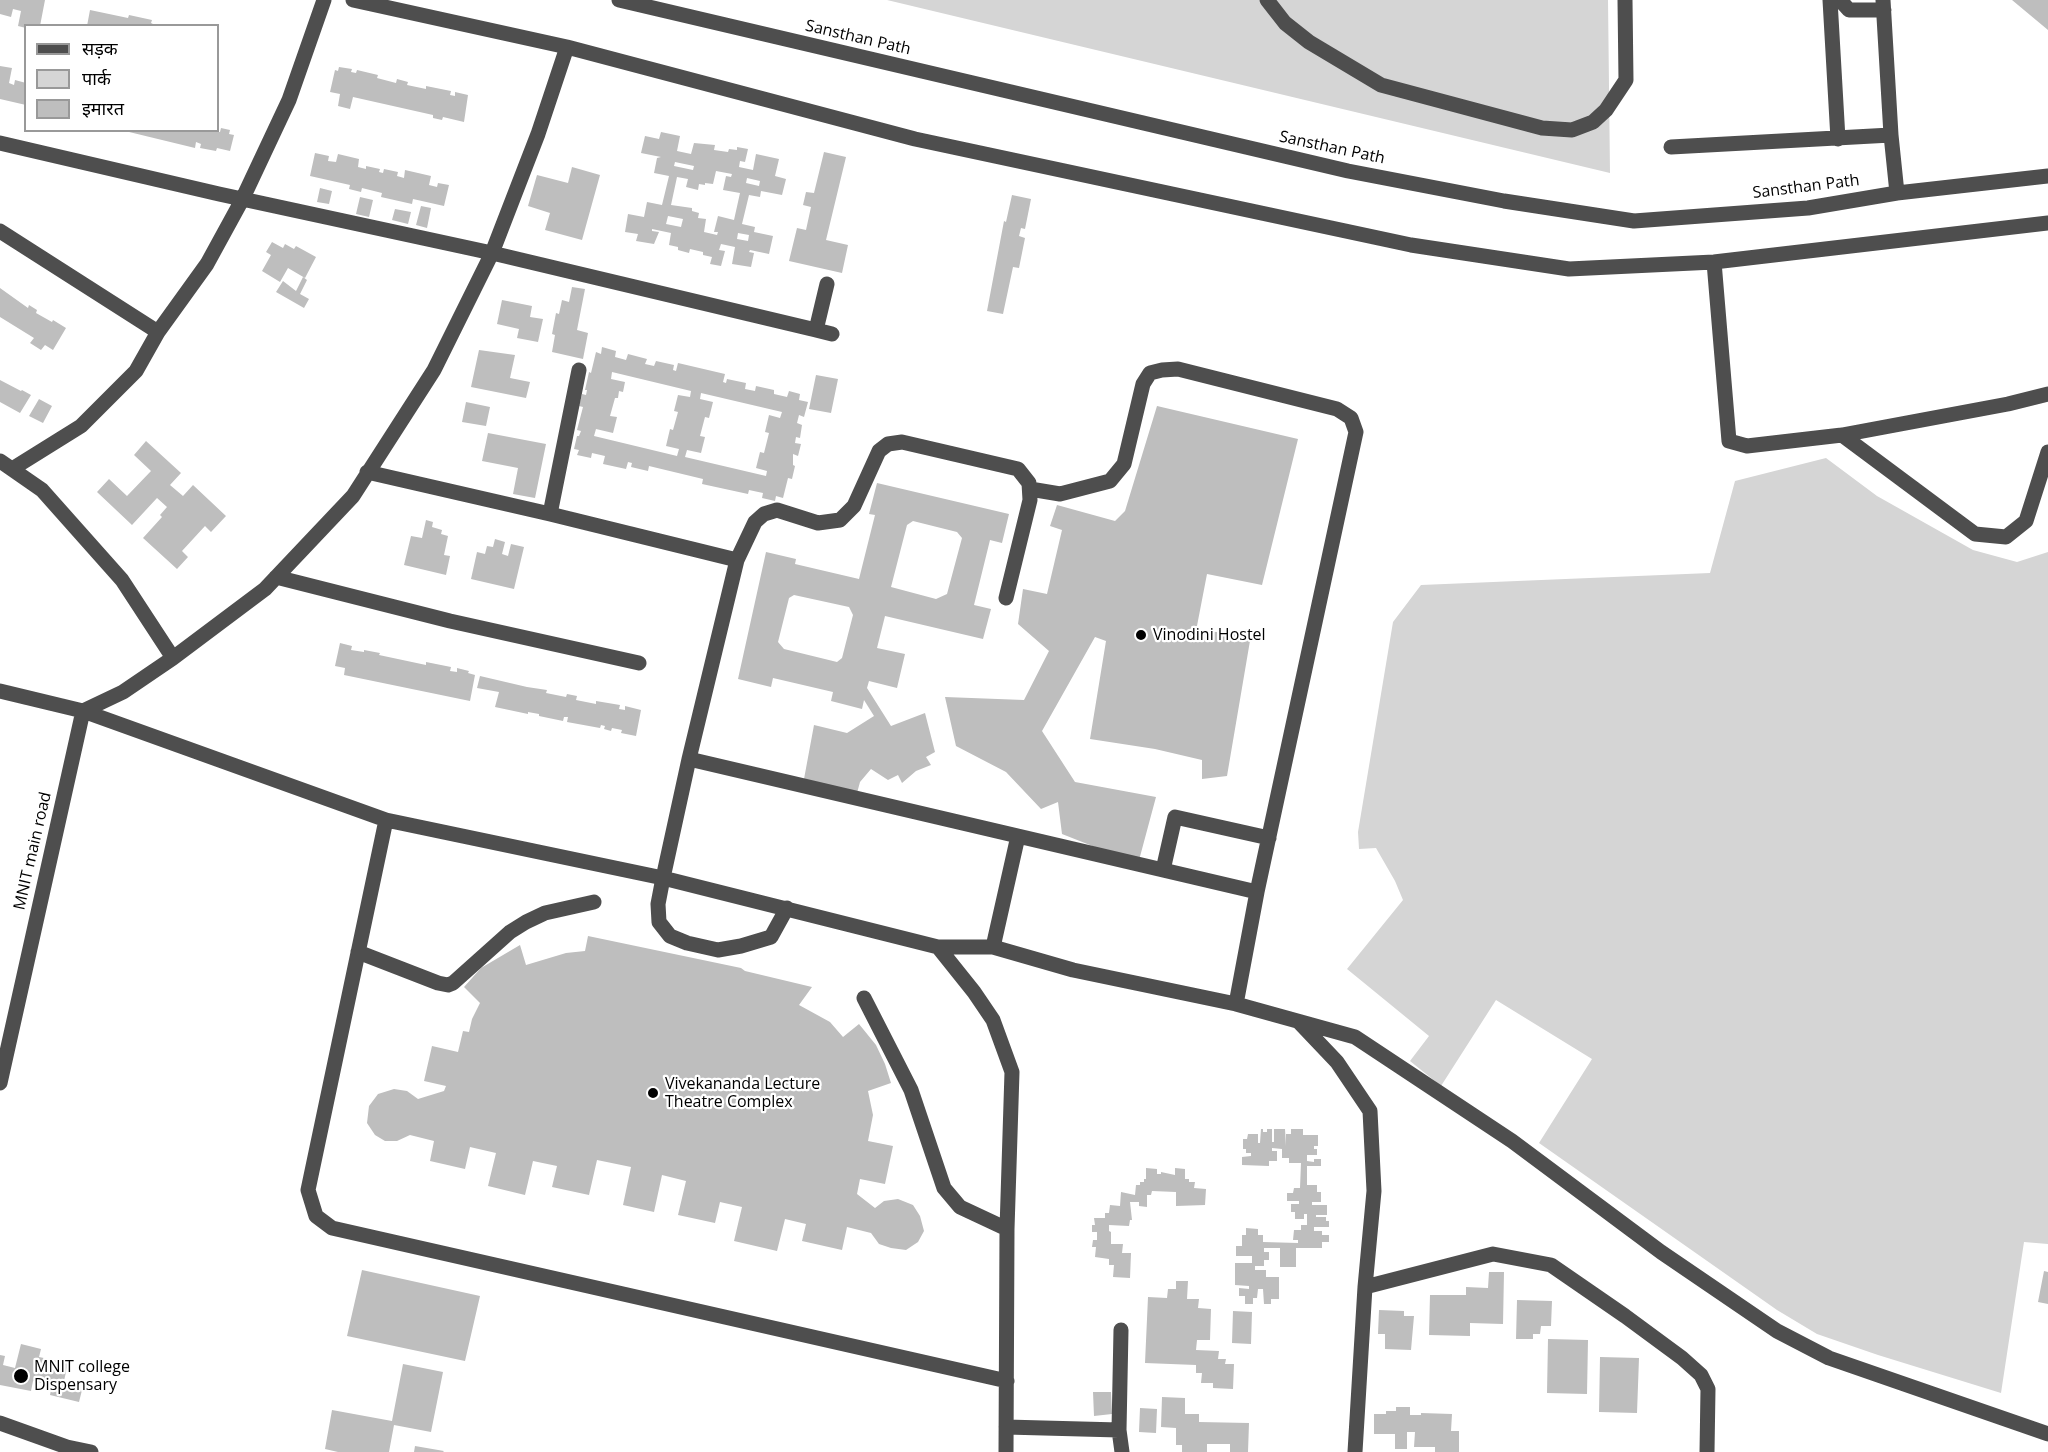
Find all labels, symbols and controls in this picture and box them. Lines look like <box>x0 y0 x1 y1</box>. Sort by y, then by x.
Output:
street label: Sansthan Path <box>803 17 913 59</box>
legend <box>24 24 219 132</box>
text: सड़क <box>82 36 118 60</box>
text: पार्क <box>82 66 111 90</box>
text: इमारत <box>82 96 124 120</box>
street label: Sansthan Path <box>1277 127 1387 169</box>
street label: Sansthan Path <box>1751 171 1861 203</box>
place label: Vinodini Hostel <box>1153 625 1266 645</box>
marker: Vinodini Hostel <box>1134 628 1148 642</box>
street label: MNIT main road <box>10 790 56 912</box>
place label: Vivekananda Lecture Theatre Complex <box>665 1074 820 1112</box>
marker: Vivekananda Lecture Theatre Complex <box>646 1086 660 1100</box>
place label: MNIT college Dispensary <box>34 1357 130 1395</box>
marker: MNIT college Dispensary <box>12 1367 30 1385</box>

